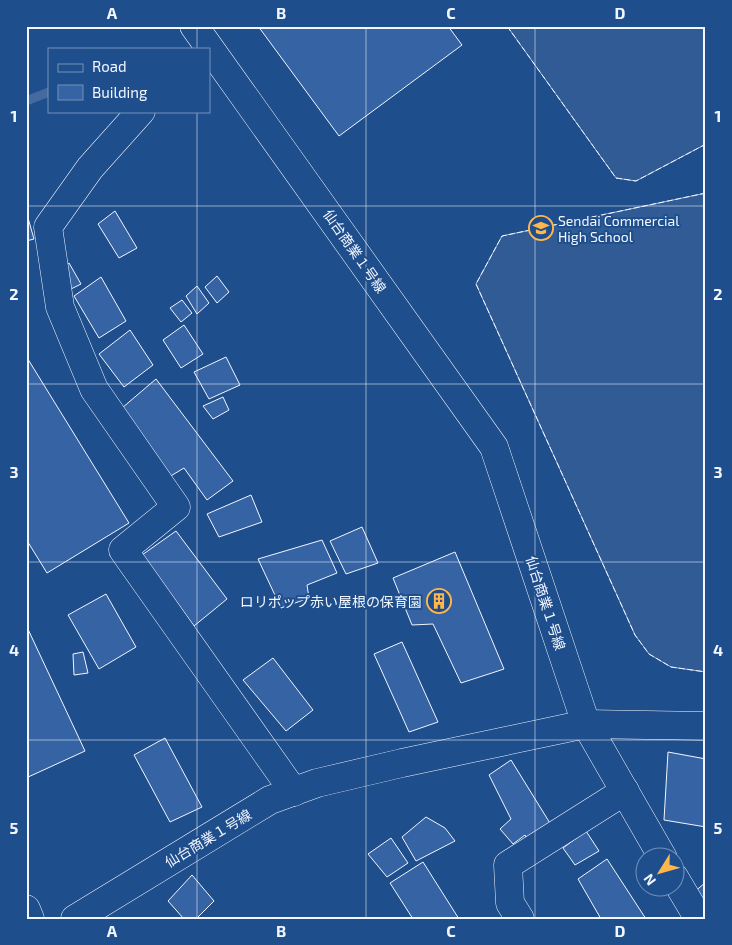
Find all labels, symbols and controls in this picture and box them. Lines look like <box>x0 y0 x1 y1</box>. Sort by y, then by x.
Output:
text: A <box>107 3 118 22</box>
text: B <box>276 3 286 22</box>
text: C <box>446 3 456 22</box>
text: D <box>615 3 626 22</box>
legend <box>48 48 210 112</box>
text: Road <box>92 57 127 75</box>
text: Building <box>92 83 148 101</box>
text: 1 <box>11 106 17 125</box>
text: 1 <box>715 106 721 125</box>
street label: 仙台商業１号線 <box>320 206 390 296</box>
place label: Sendai Commercial High School <box>558 212 680 245</box>
school or university icon: Sendai Commercial High School <box>528 215 554 241</box>
text: 2 <box>9 284 19 303</box>
text: 2 <box>713 284 723 303</box>
text: 3 <box>9 462 19 481</box>
text: 3 <box>713 462 723 481</box>
street label: 仙台商業１号線 <box>523 554 569 652</box>
building icon: ロリポップ赤い屋根の保育園 <box>426 588 452 614</box>
place label: ロリポップ赤い屋根の保育園 <box>240 593 422 610</box>
text: 4 <box>9 640 19 659</box>
text: 4 <box>713 640 723 659</box>
street label: 仙台商業１号線 <box>162 805 254 871</box>
text: 5 <box>10 818 19 837</box>
text: 5 <box>714 818 723 837</box>
north arrow <box>634 848 684 898</box>
text: N <box>639 871 659 889</box>
text: A <box>107 921 118 940</box>
text: B <box>276 921 286 940</box>
text: C <box>446 921 456 940</box>
text: D <box>615 921 626 940</box>

